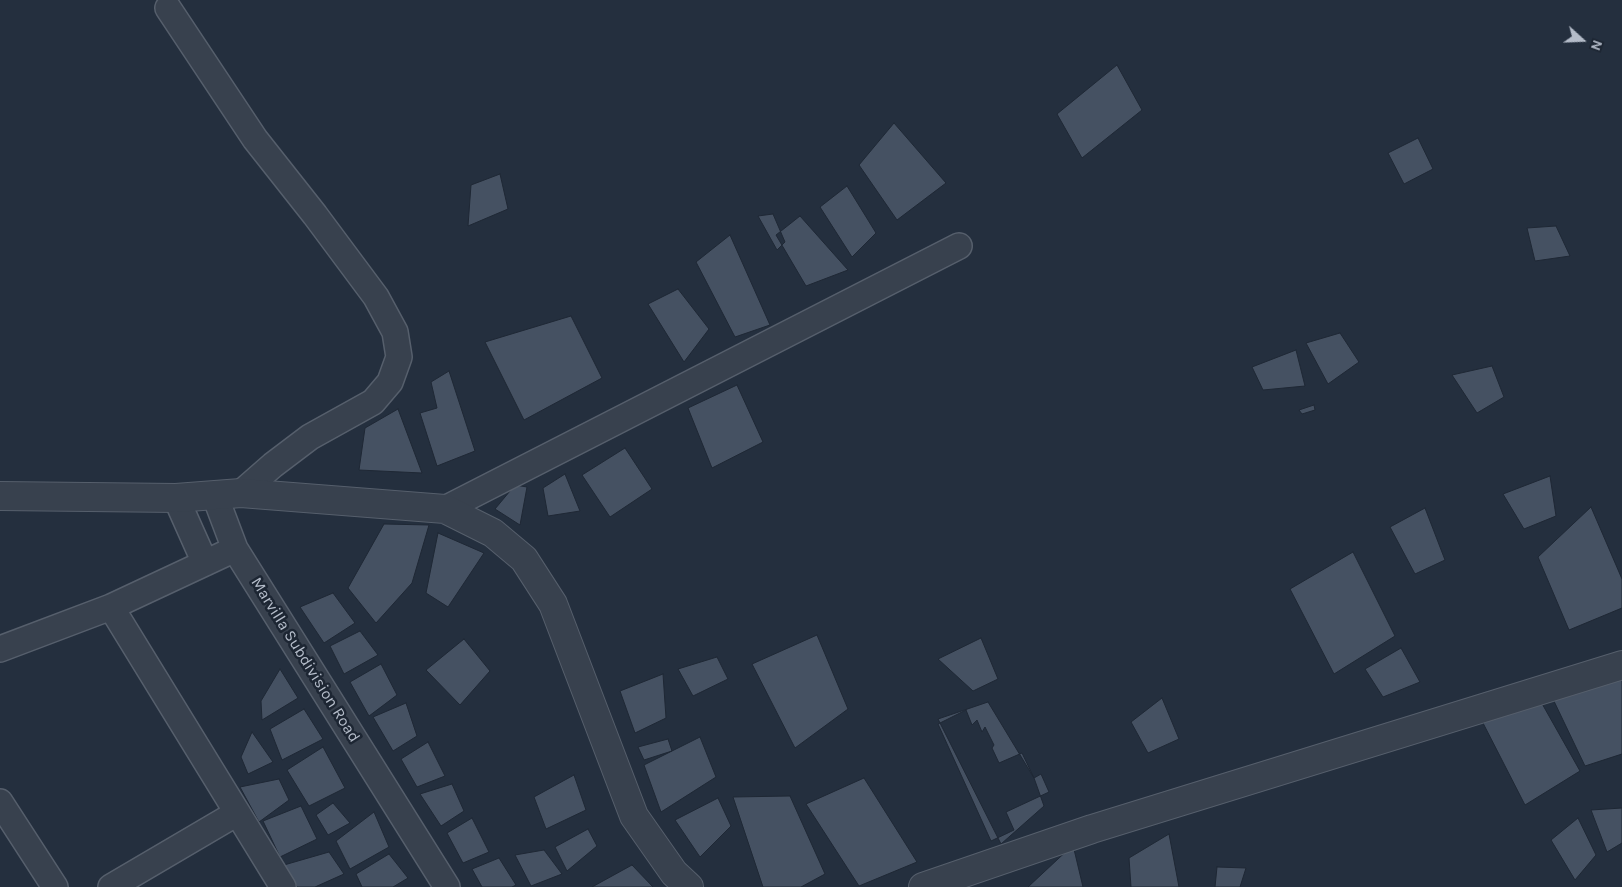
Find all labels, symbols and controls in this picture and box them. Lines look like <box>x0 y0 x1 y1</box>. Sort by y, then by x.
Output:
north arrow <box>1557 15 1607 65</box>
text: N <box>1587 38 1606 53</box>
street label: Marvilla Subdivision Road <box>246 574 364 746</box>

